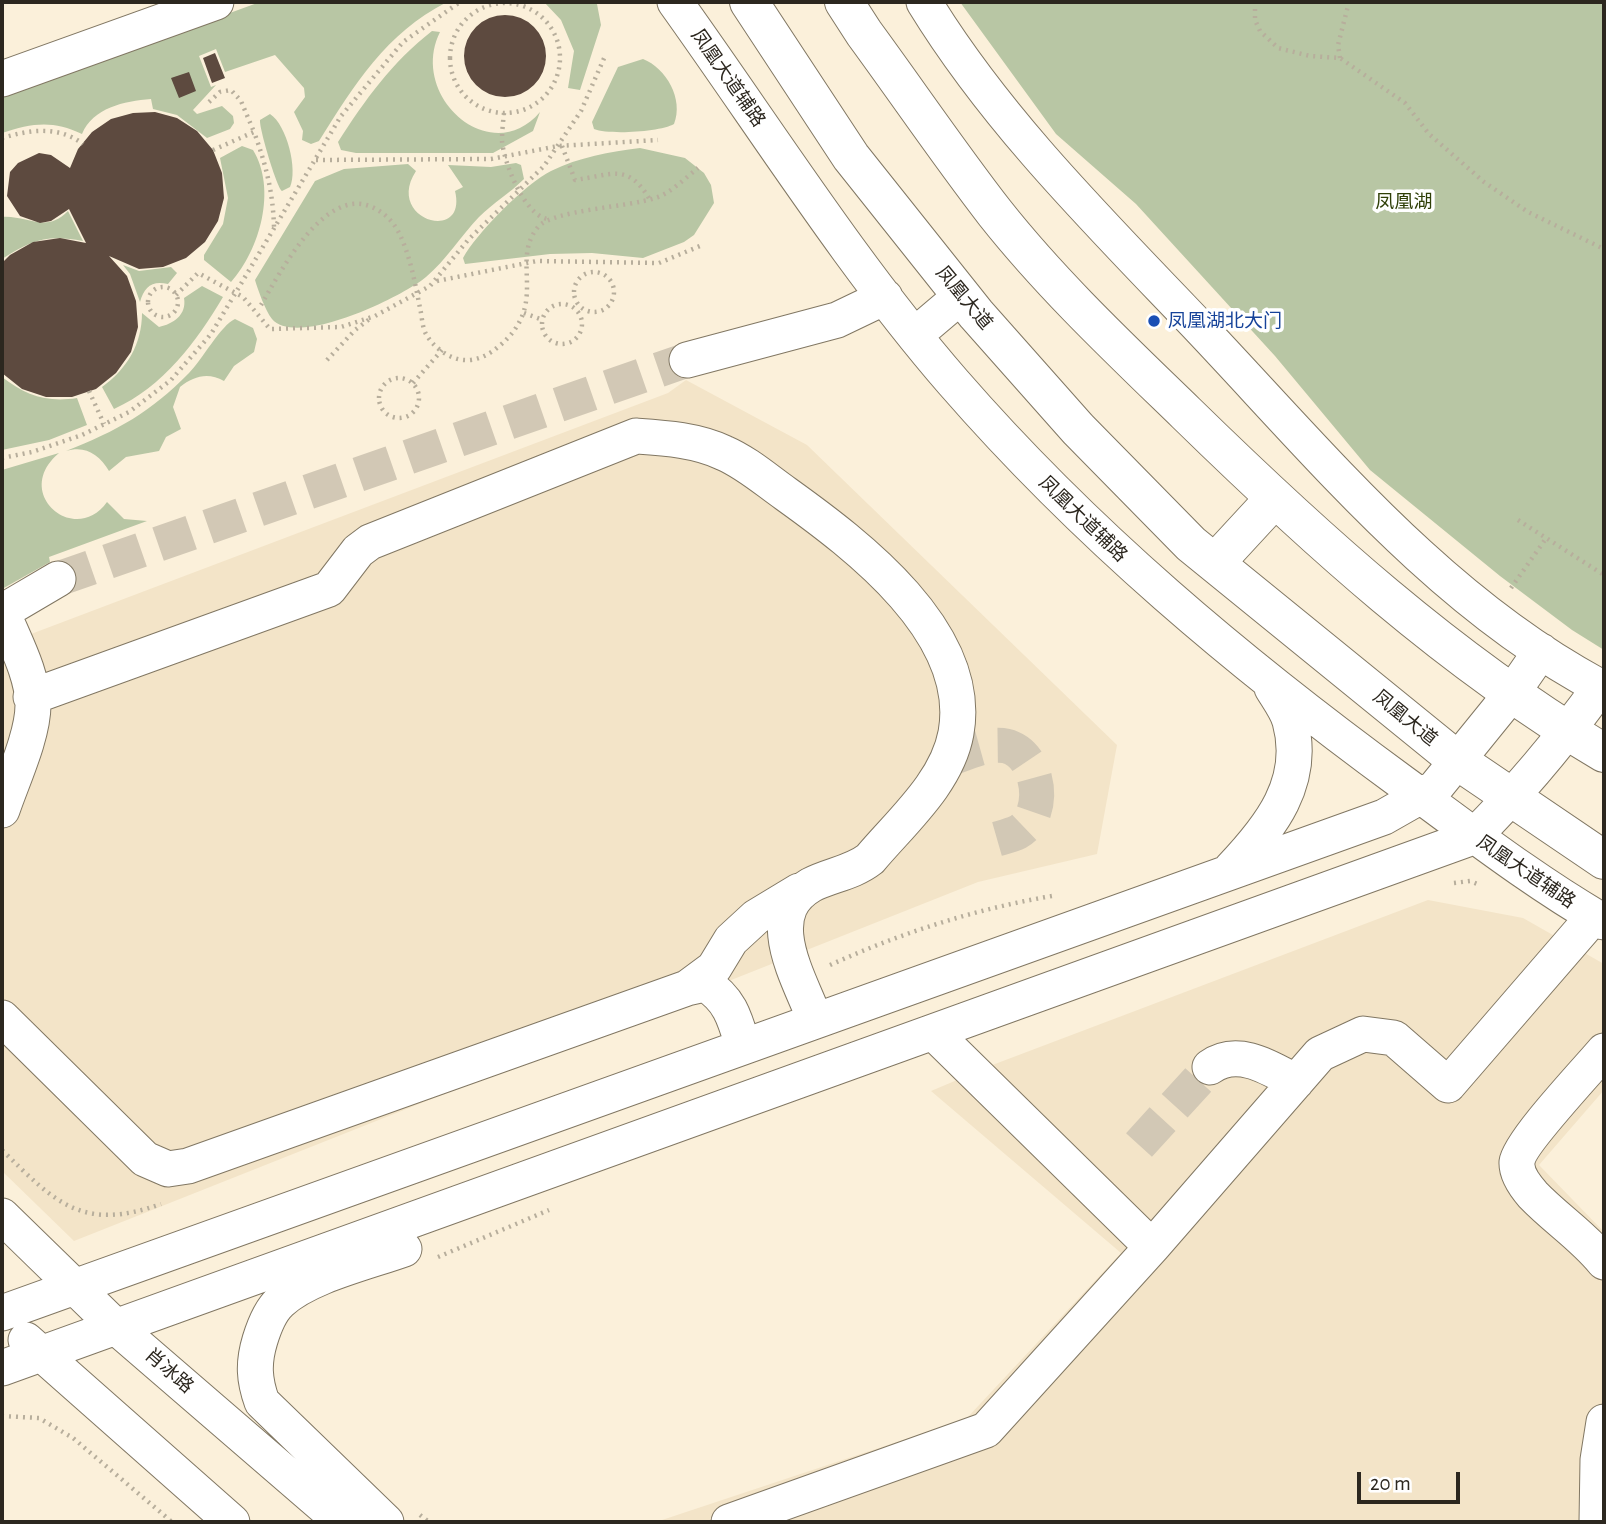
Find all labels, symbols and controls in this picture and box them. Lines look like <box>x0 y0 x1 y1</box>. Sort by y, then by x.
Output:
street label: 凤凰大道辅路 <box>686 25 770 131</box>
park label: 凤凰湖 <box>1376 191 1432 213</box>
street label: 凤凰大道 <box>931 262 997 334</box>
place label: 凤凰湖北大门 <box>1168 310 1282 332</box>
marker: 凤凰湖北大门 <box>1146 313 1162 329</box>
street label: 凤凰大道辅路 <box>1034 471 1132 567</box>
street label: 凤凰大道 <box>1368 685 1442 751</box>
street label: 凤凰大道辅路 <box>1472 831 1580 913</box>
street label: 肖冰路 <box>140 1344 198 1398</box>
scale bar <box>1361 1458 1464 1502</box>
text: 20 m <box>1370 1473 1411 1494</box>

